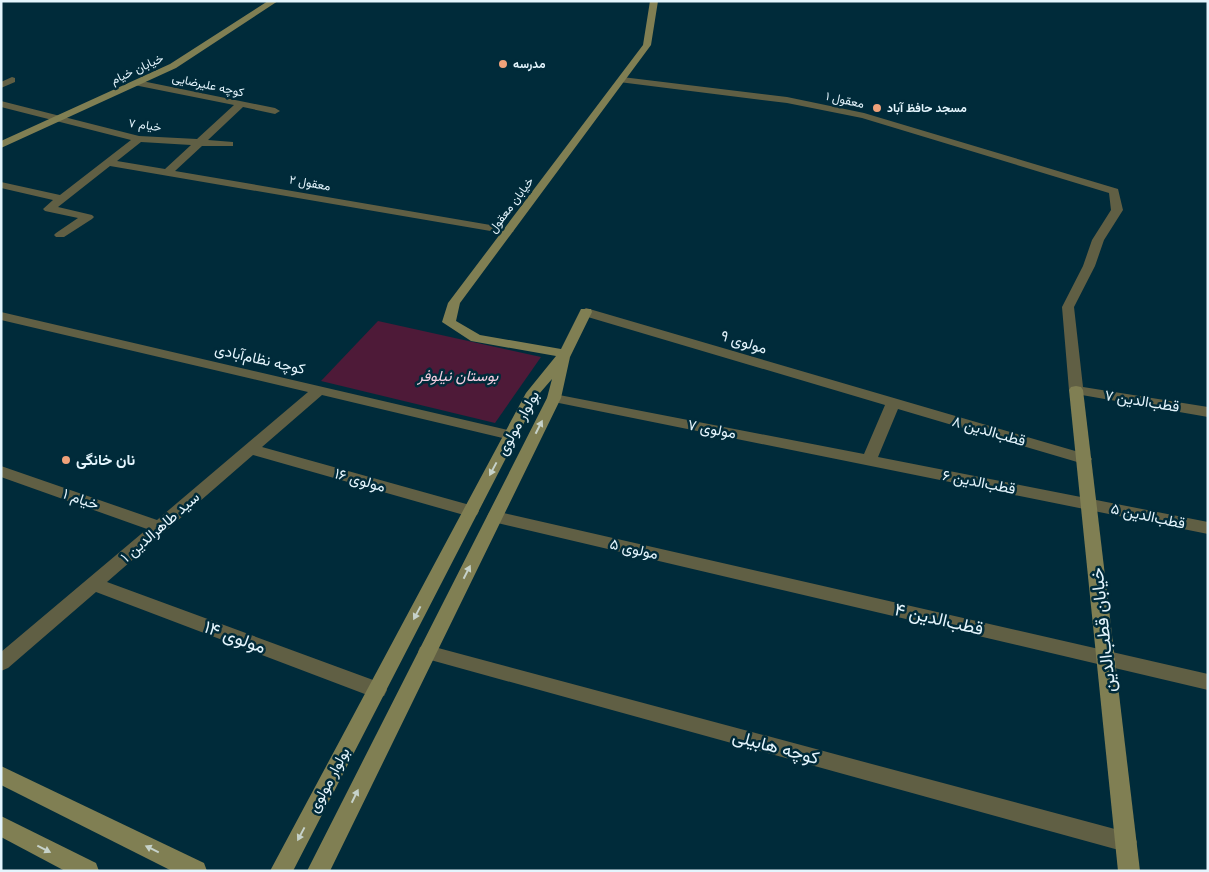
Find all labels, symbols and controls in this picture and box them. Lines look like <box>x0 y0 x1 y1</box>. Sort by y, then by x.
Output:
street label: خیابان خیام <box>108 50 167 90</box>
place label: مدرسه <box>513 56 546 74</box>
marker: مدرسه <box>497 58 509 70</box>
street label: کوچه علیرضایی <box>170 70 245 102</box>
street label: معقول ۱ <box>824 88 866 114</box>
place label: مسجد حافظ آباد <box>887 100 967 118</box>
marker: مسجد حافظ آباد <box>871 102 883 114</box>
street label: خیام ۷ <box>127 115 162 137</box>
street label: معقول ۲ <box>288 171 332 196</box>
street label: خیابان معقول <box>485 174 539 237</box>
street label: مولوی ۹ <box>717 325 770 361</box>
street label: کوچه نظام‌آبادی <box>212 339 307 382</box>
park label: بوستان نیلوفر <box>417 366 499 389</box>
street label: قطب‌الدین ۷ <box>1103 385 1181 420</box>
street label: بولوار مولوی <box>492 387 547 460</box>
street label: قطب‌الدین ۸ <box>949 411 1028 454</box>
street label: مولوی ۷ <box>685 414 738 446</box>
one-way arrow <box>535 419 544 434</box>
place label: نان خانگی <box>76 450 135 473</box>
marker: نان خانگی <box>60 454 72 466</box>
one-way arrow <box>489 462 497 476</box>
street label: مولوی ۱۶ <box>331 463 388 500</box>
street label: قطب‌الدین ۶ <box>940 465 1017 502</box>
street label: خیام ۱ <box>59 484 102 517</box>
street label: سید طاهرالدین ۱ <box>116 487 206 569</box>
street label: قطب‌الدین ۵ <box>1108 498 1187 537</box>
street label: مولوی ۵ <box>607 534 660 567</box>
one-way arrow <box>463 565 471 579</box>
street label: خیابان قطب‌الدین <box>1085 566 1125 694</box>
street label: قطب‌الدین ۴ <box>891 597 986 645</box>
one-way arrow <box>413 605 421 620</box>
street label: مولوی ۱۴ <box>200 615 269 663</box>
street label: کوچه هابیلی <box>729 724 822 774</box>
street label: بولوار مولوی <box>304 744 357 817</box>
one-way arrow <box>352 789 360 803</box>
one-way arrow <box>296 827 305 841</box>
one-way arrow <box>37 845 52 853</box>
one-way arrow <box>145 845 159 853</box>

